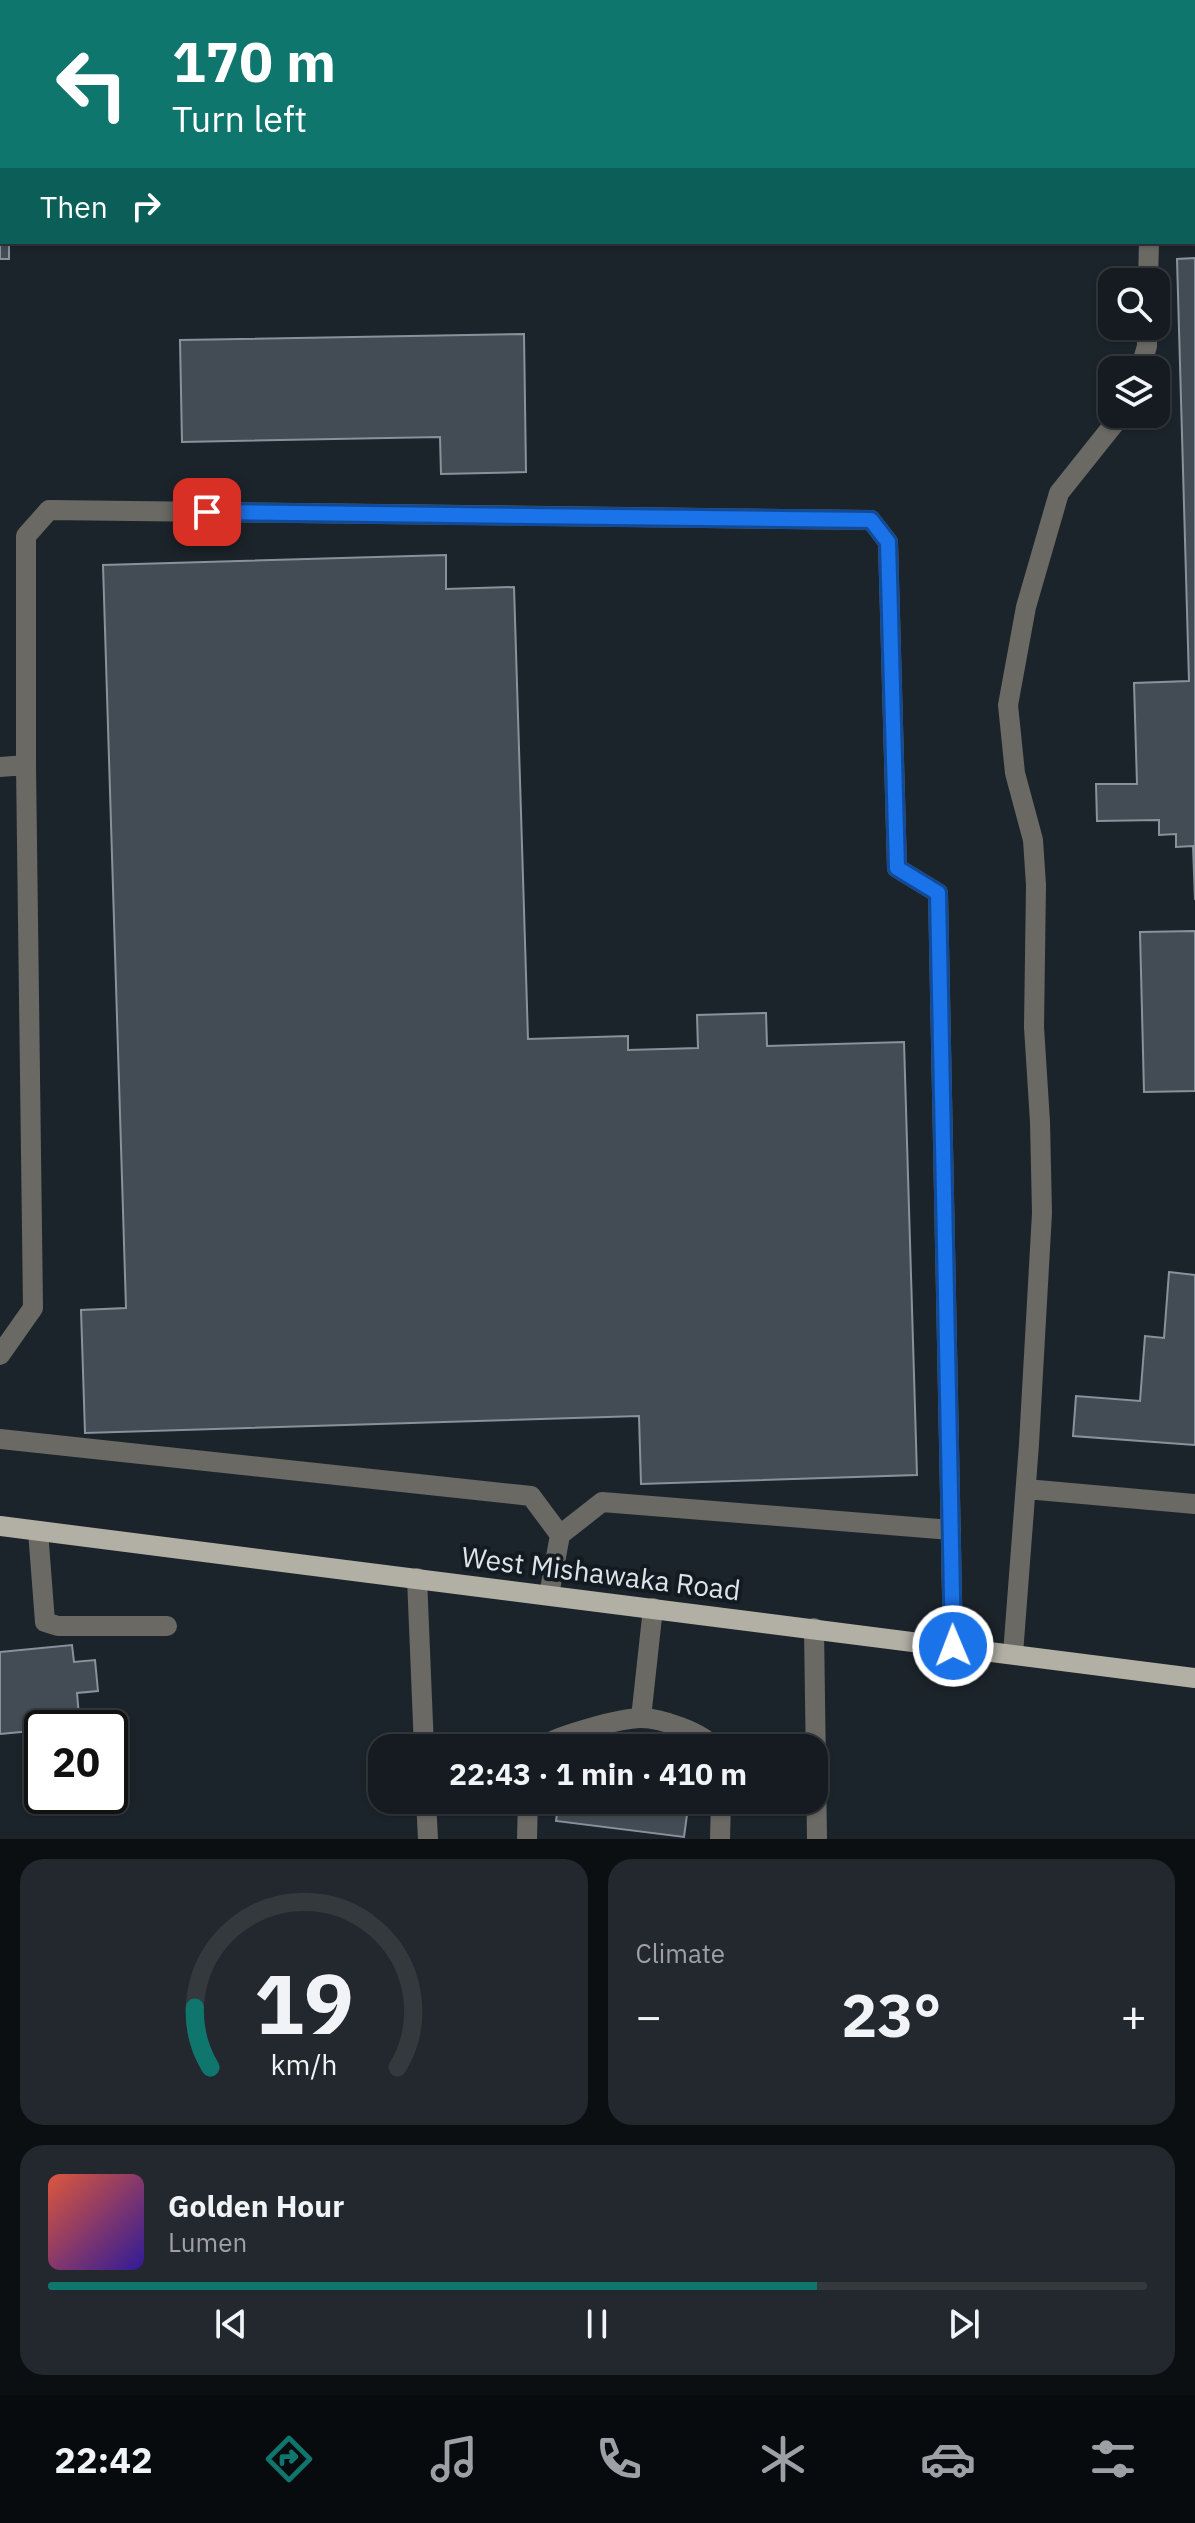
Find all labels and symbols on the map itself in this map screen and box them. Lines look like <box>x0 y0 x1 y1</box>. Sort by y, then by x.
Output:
pin <box>173 478 241 546</box>
street label: West Mishawaka Road <box>459 1538 743 1608</box>
position arrow <box>911 1604 995 1688</box>
speed limit sign: 20 <box>24 1710 128 1814</box>

